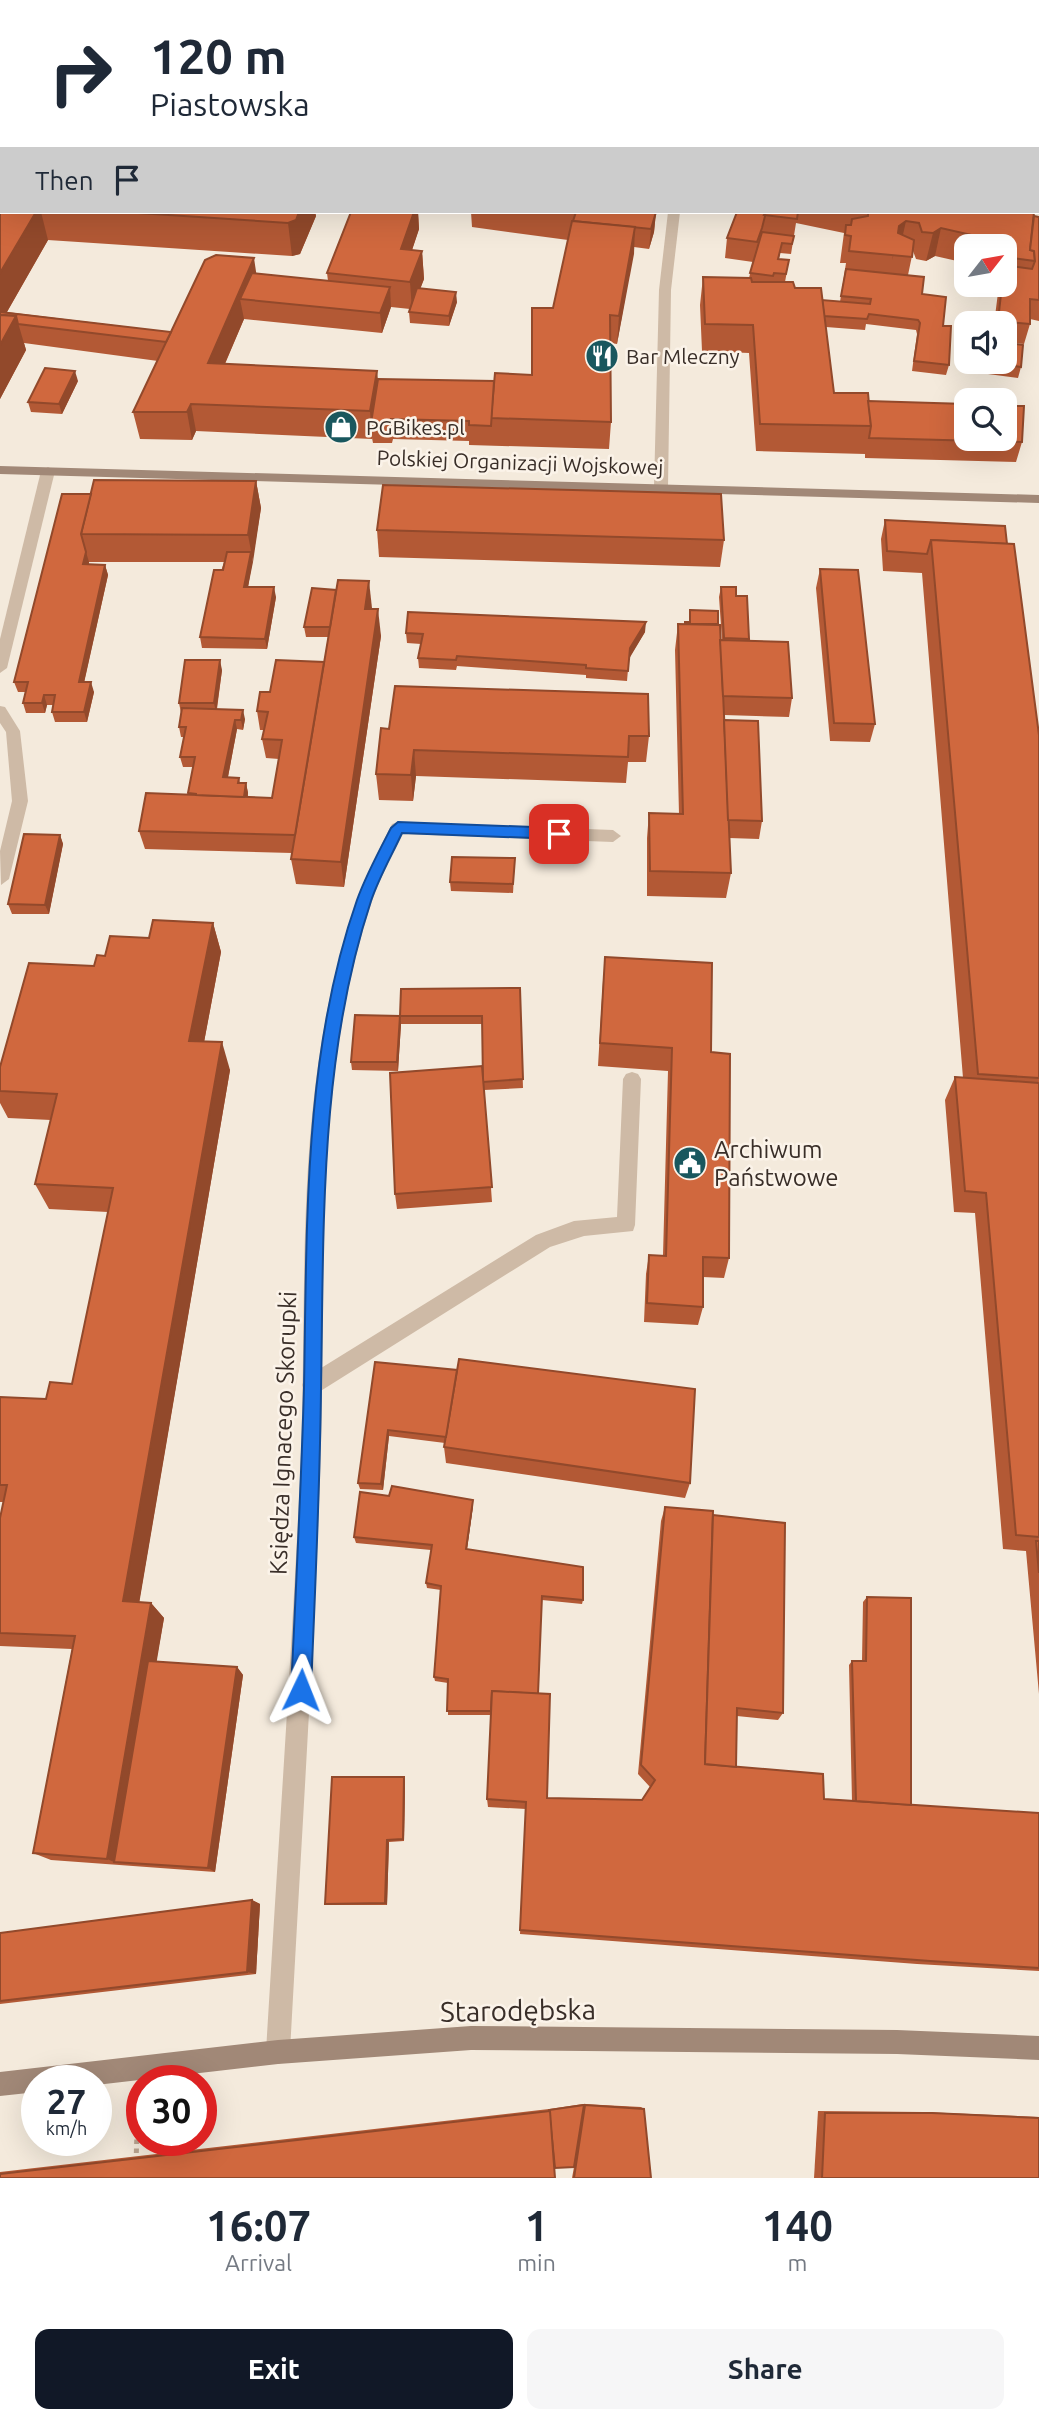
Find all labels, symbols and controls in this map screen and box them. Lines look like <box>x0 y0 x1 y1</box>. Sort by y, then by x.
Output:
icon: right <box>35 28 126 119</box>
text: 120 m <box>150 28 287 83</box>
text: Piastowska <box>150 86 310 122</box>
icon: arrive <box>108 161 146 199</box>
text: Then <box>35 166 94 195</box>
north arrow <box>954 234 1017 298</box>
map controls <box>954 234 1017 451</box>
button: sound <box>954 311 1017 374</box>
restaurant icon: Bar Mleczny <box>583 337 621 375</box>
place label: Bar Mleczny <box>626 344 740 368</box>
button: search <box>954 388 1017 451</box>
shop icon: PGBikes.pl <box>322 408 360 446</box>
place label: PGBikes.pl <box>366 415 465 439</box>
street label: Polskiej Organizacji Wojskowej <box>376 445 664 479</box>
pin <box>529 804 589 864</box>
icon: arrive <box>540 815 578 853</box>
place label: Archiwum Państwowe <box>714 1136 839 1191</box>
public building icon: Archiwum Państwowe <box>671 1144 709 1182</box>
street label: Księdza Ignacego Skorupki <box>265 1291 301 1575</box>
position arrow <box>264 1653 338 1727</box>
street label: Starodębska <box>440 1993 596 2027</box>
speed limit sign: 30 <box>126 2065 217 2156</box>
text: 27 <box>47 2081 86 2121</box>
text: km/h <box>46 2118 87 2138</box>
text: 16:07 <box>206 2202 311 2249</box>
text: 1 <box>525 2202 548 2249</box>
text: 140 <box>762 2202 833 2249</box>
text: Arrival <box>225 2250 292 2275</box>
text: min <box>517 2250 556 2275</box>
text: m <box>787 2250 807 2275</box>
button: Exit <box>35 2329 513 2409</box>
button: Share <box>527 2329 1004 2409</box>

